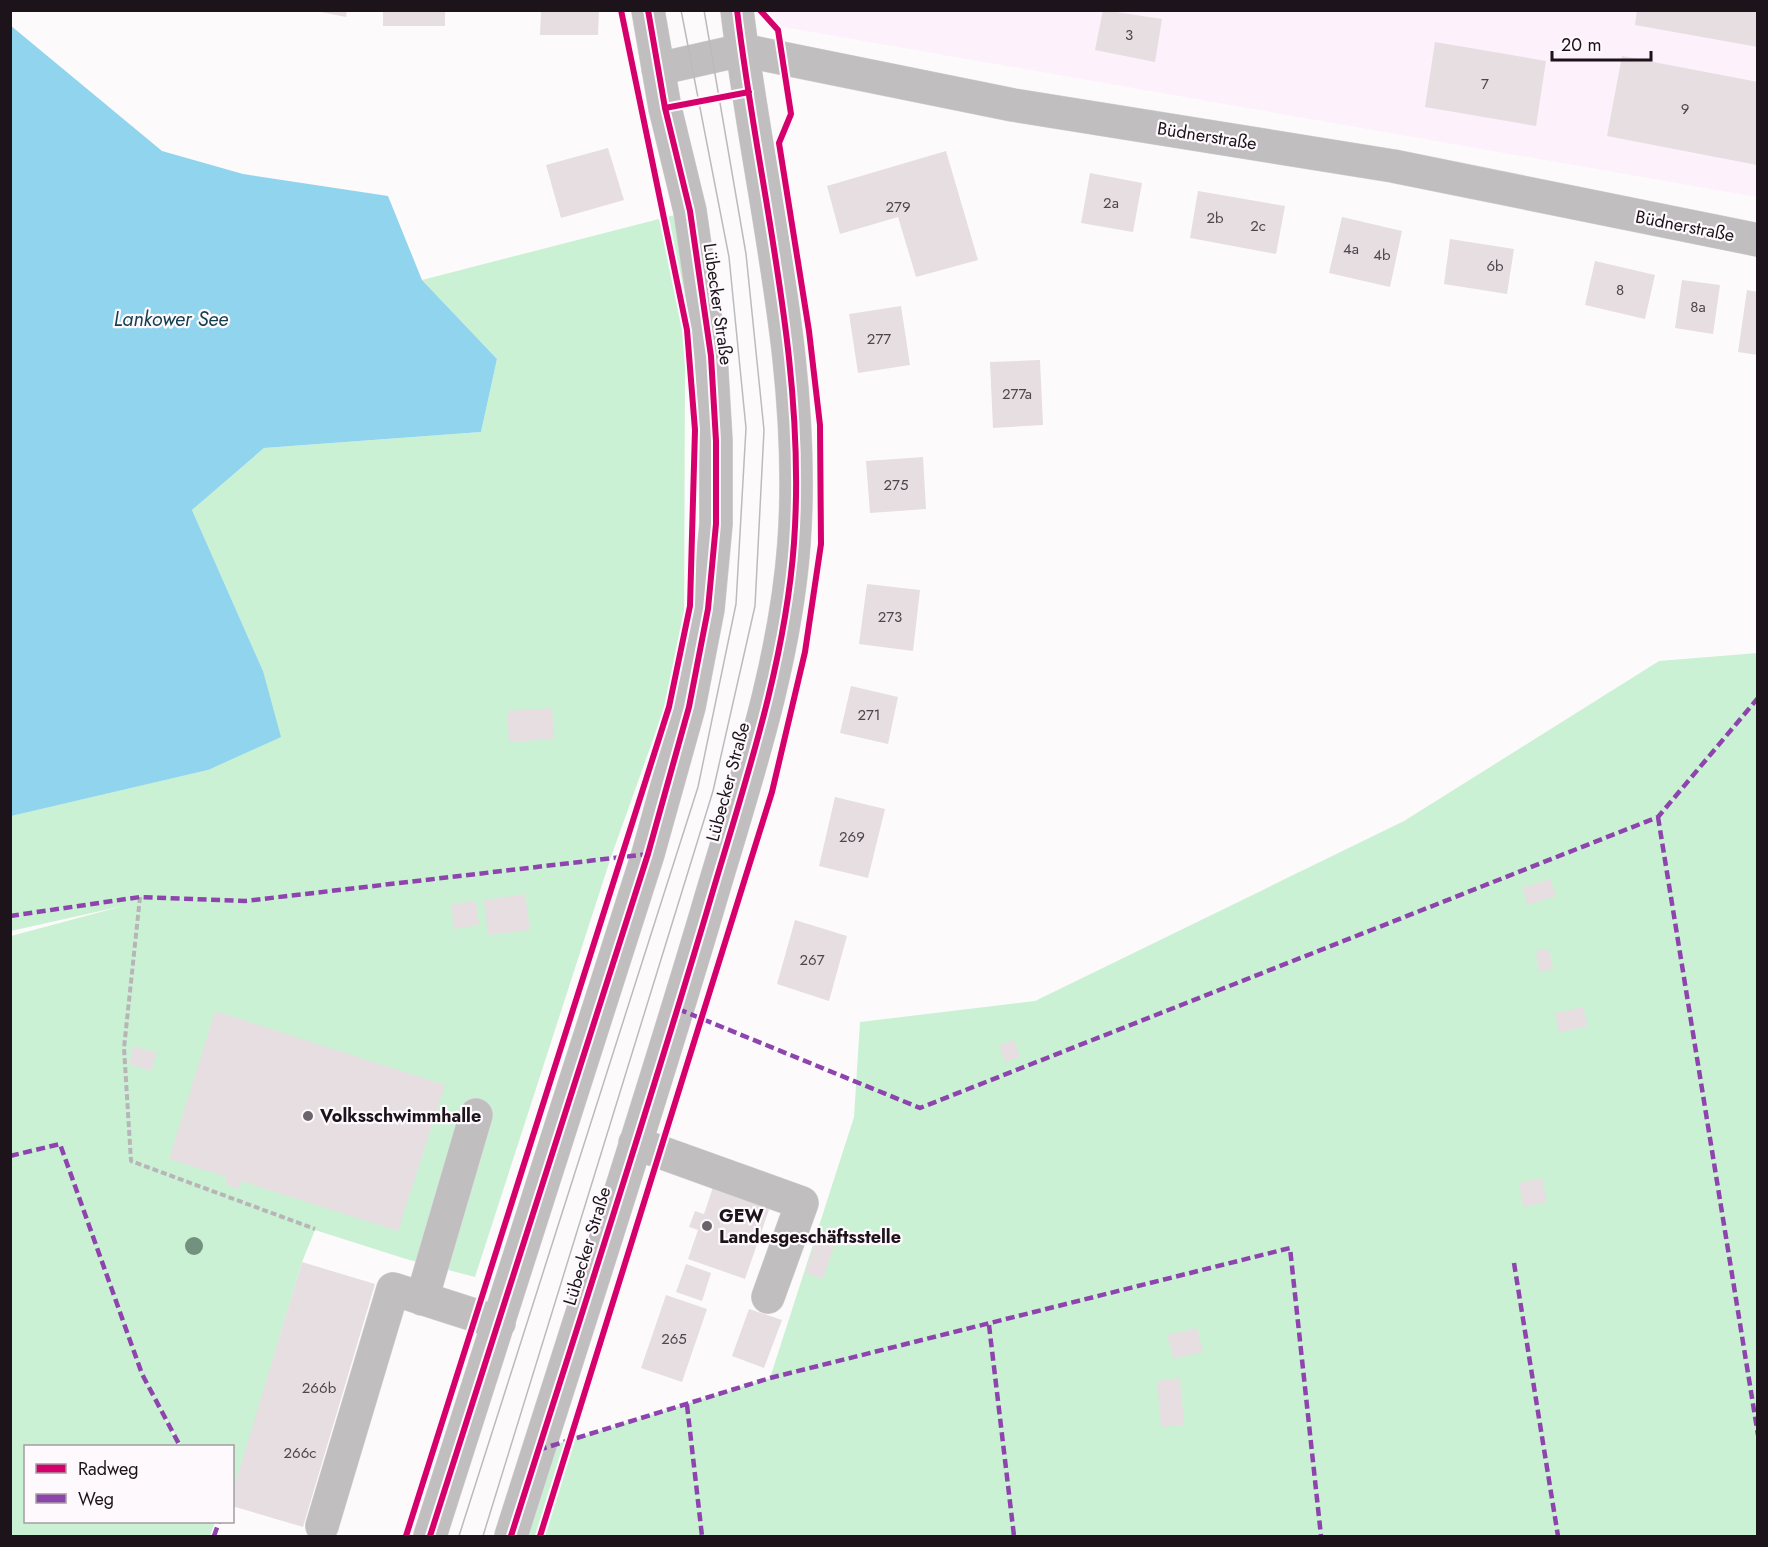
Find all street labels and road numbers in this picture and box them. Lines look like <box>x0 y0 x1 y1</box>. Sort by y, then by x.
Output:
street label: Büdnerstraße <box>1155 115 1259 157</box>
street label: Büdnerstraße <box>1633 204 1737 248</box>
street label: Lübecker Straße <box>697 241 739 367</box>
street label: Lübecker Straße <box>700 719 756 845</box>
street label: Lübecker Straße <box>557 1184 617 1308</box>

